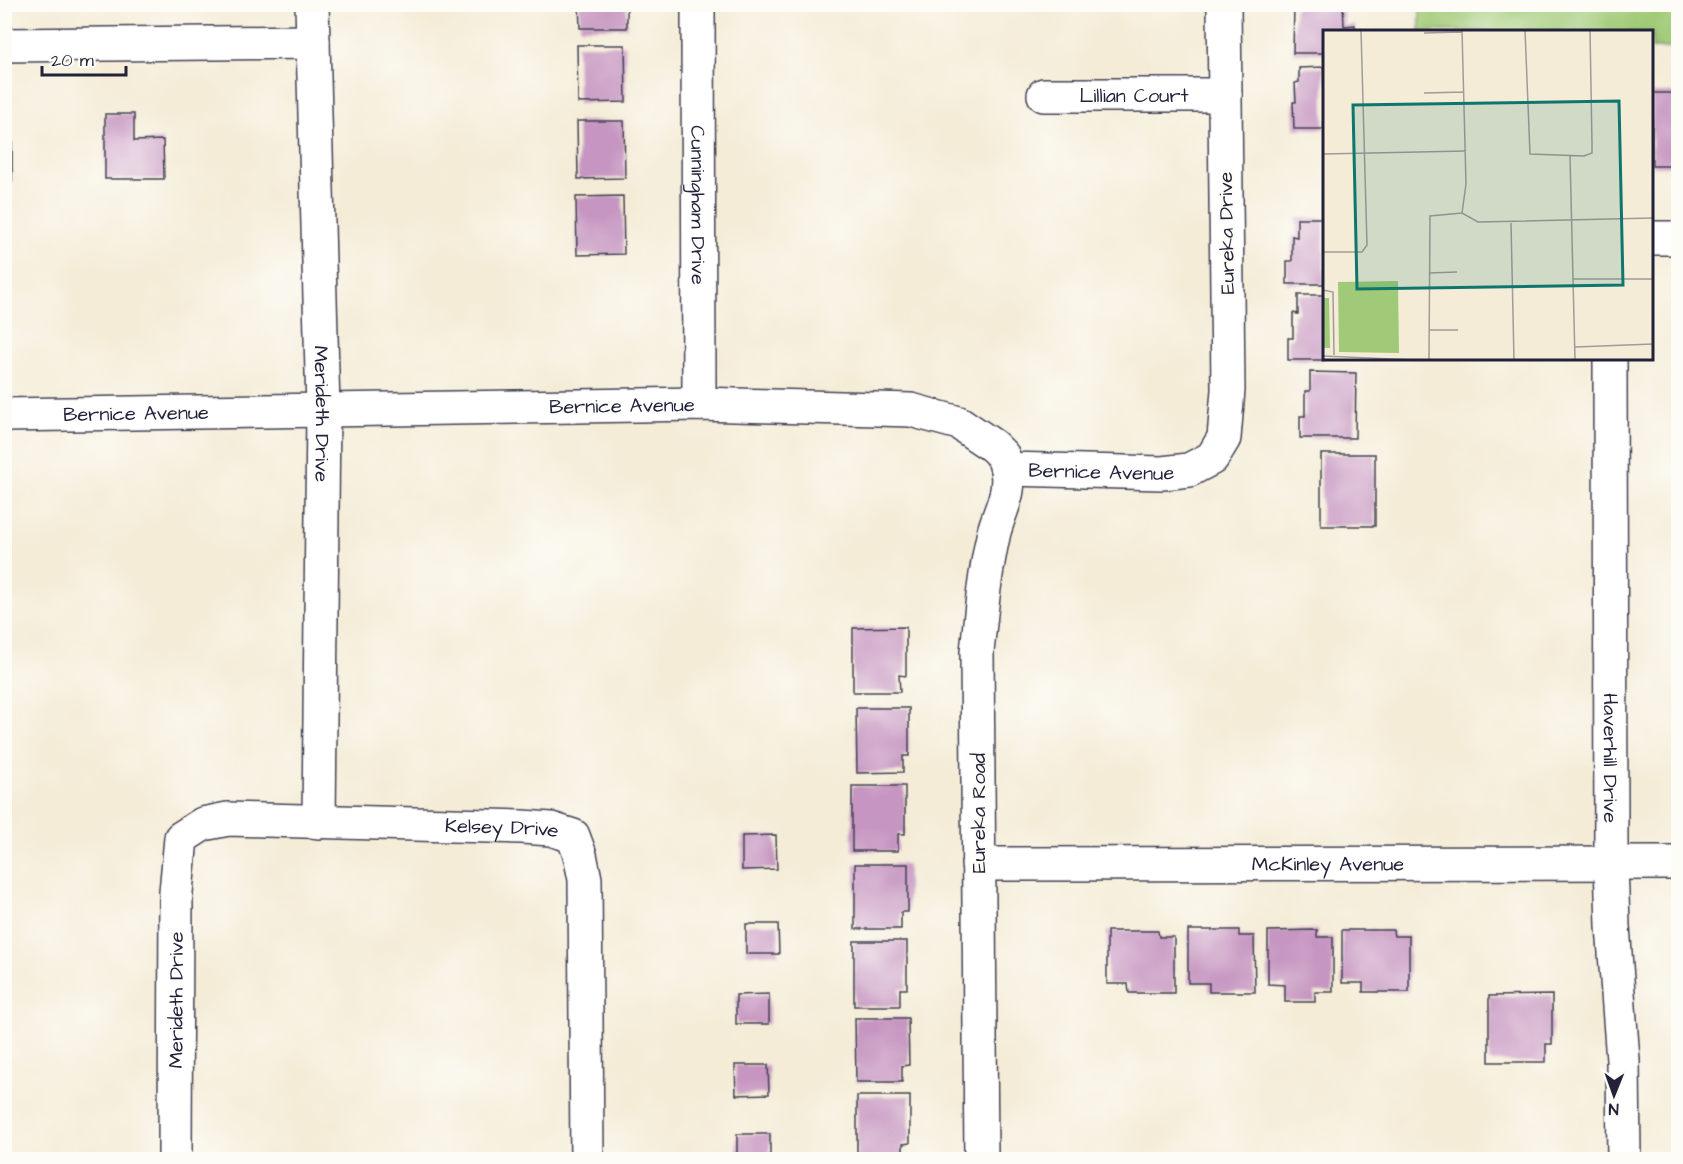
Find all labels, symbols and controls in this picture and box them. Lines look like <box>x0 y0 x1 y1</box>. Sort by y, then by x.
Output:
inset map <box>1323 30 1653 360</box>
scale bar <box>42 39 126 77</box>
text: 20 m <box>51 48 94 73</box>
street label: Lillian Court <box>1079 82 1189 110</box>
street label: Cunningham Drive <box>682 125 712 285</box>
street label: Eureka Drive <box>1212 171 1242 294</box>
street label: Merideth Drive <box>306 345 336 483</box>
street label: Bernice Avenue <box>549 391 695 421</box>
street label: Bernice Avenue <box>63 399 209 429</box>
street label: Bernice Avenue <box>1028 457 1176 488</box>
street label: Haverhill Drive <box>1596 693 1624 823</box>
street label: Eureka Road <box>965 753 993 873</box>
street label: Kelsey Drive <box>445 812 563 846</box>
street label: McKinley Avenue <box>1252 850 1404 880</box>
street label: Merideth Drive <box>162 931 191 1068</box>
north arrow <box>1584 1065 1644 1125</box>
text: N <box>1609 1098 1619 1120</box>

